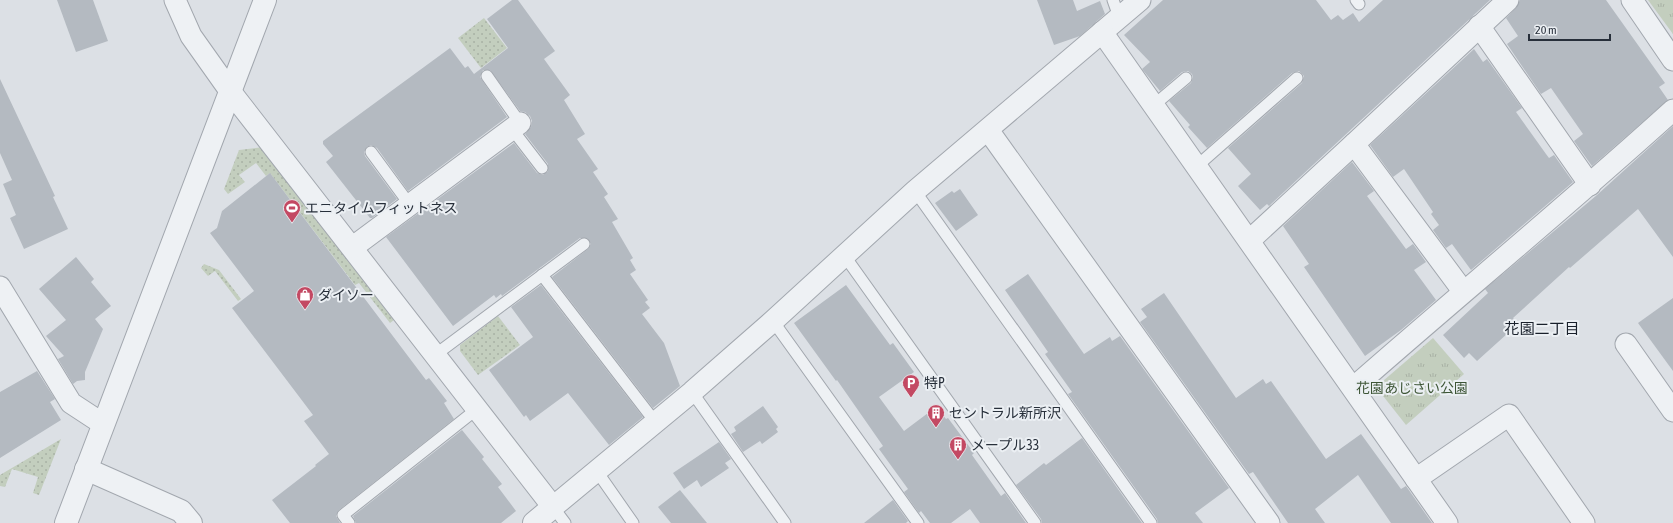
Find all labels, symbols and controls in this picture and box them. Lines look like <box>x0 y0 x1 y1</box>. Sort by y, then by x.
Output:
scale bar <box>1529 16 1610 42</box>
text: 20 m <box>1535 23 1557 37</box>
sports icon: エニタイムフィットネス <box>282 198 302 223</box>
place label: エニタイムフィットネス <box>305 200 458 216</box>
shop icon: ダイソー <box>295 285 315 310</box>
place label: ダイソー <box>318 287 374 303</box>
district label: 花園二丁目 <box>1504 320 1580 337</box>
parking icon: 特P <box>901 373 921 398</box>
place label: 特P <box>924 375 945 391</box>
park label: 花園あじさい公園 <box>1356 380 1468 396</box>
building icon: セントラル新所沢 <box>926 403 946 428</box>
place label: セントラル新所沢 <box>949 405 1061 421</box>
building icon: メープル33 <box>948 435 968 460</box>
place label: メープル33 <box>971 437 1039 453</box>

